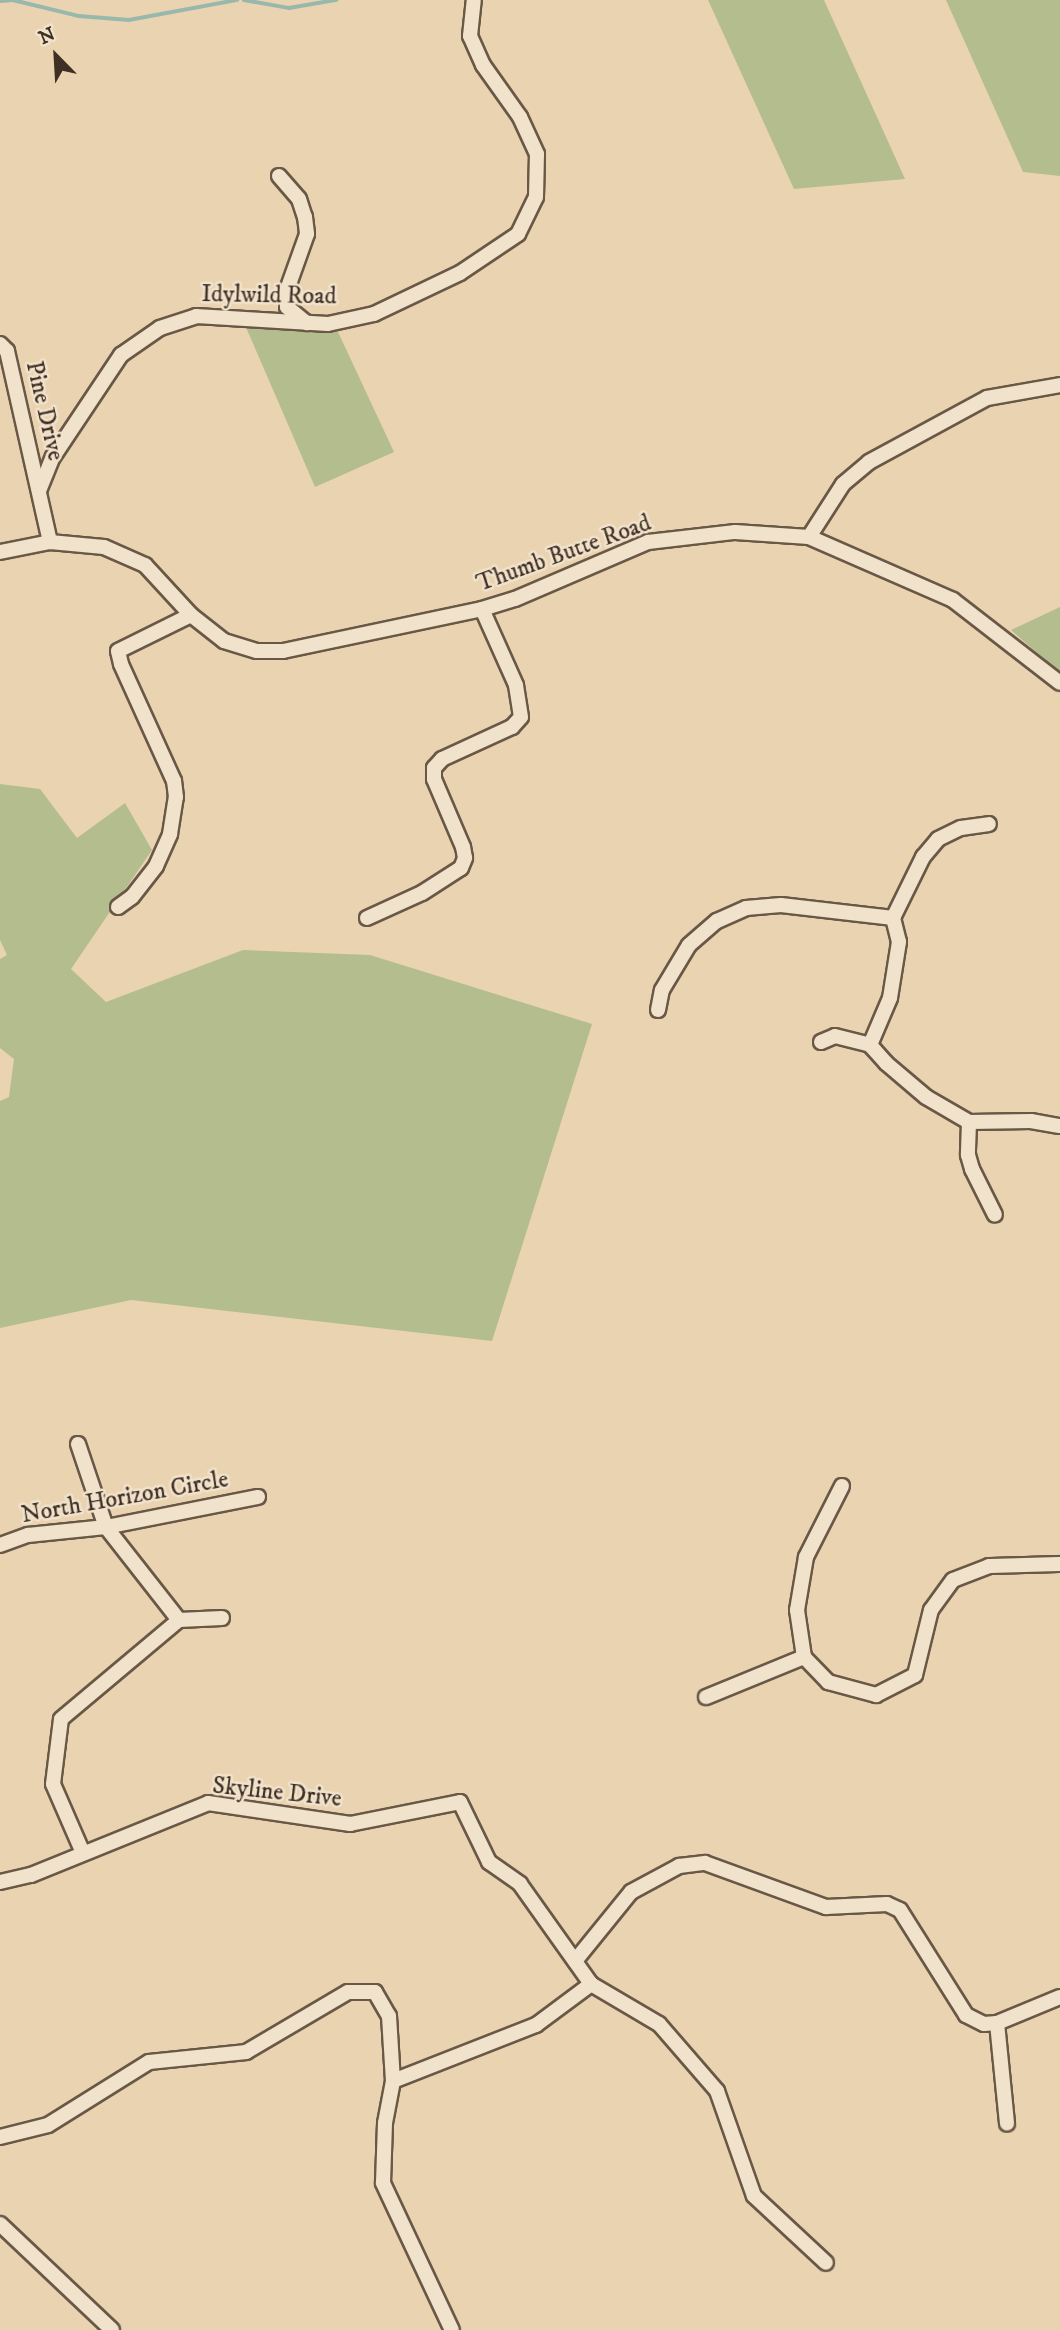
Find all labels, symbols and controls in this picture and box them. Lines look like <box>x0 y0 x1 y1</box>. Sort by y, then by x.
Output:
north arrow <box>21 21 91 91</box>
text: N <box>35 23 59 50</box>
street label: Idylwild Road <box>201 280 337 312</box>
street label: Pine Drive <box>19 359 69 463</box>
street label: Thumb Butte Road <box>473 509 655 599</box>
street label: North Horizon Circle <box>19 1466 231 1530</box>
street label: Skyline Drive <box>211 1772 343 1814</box>

